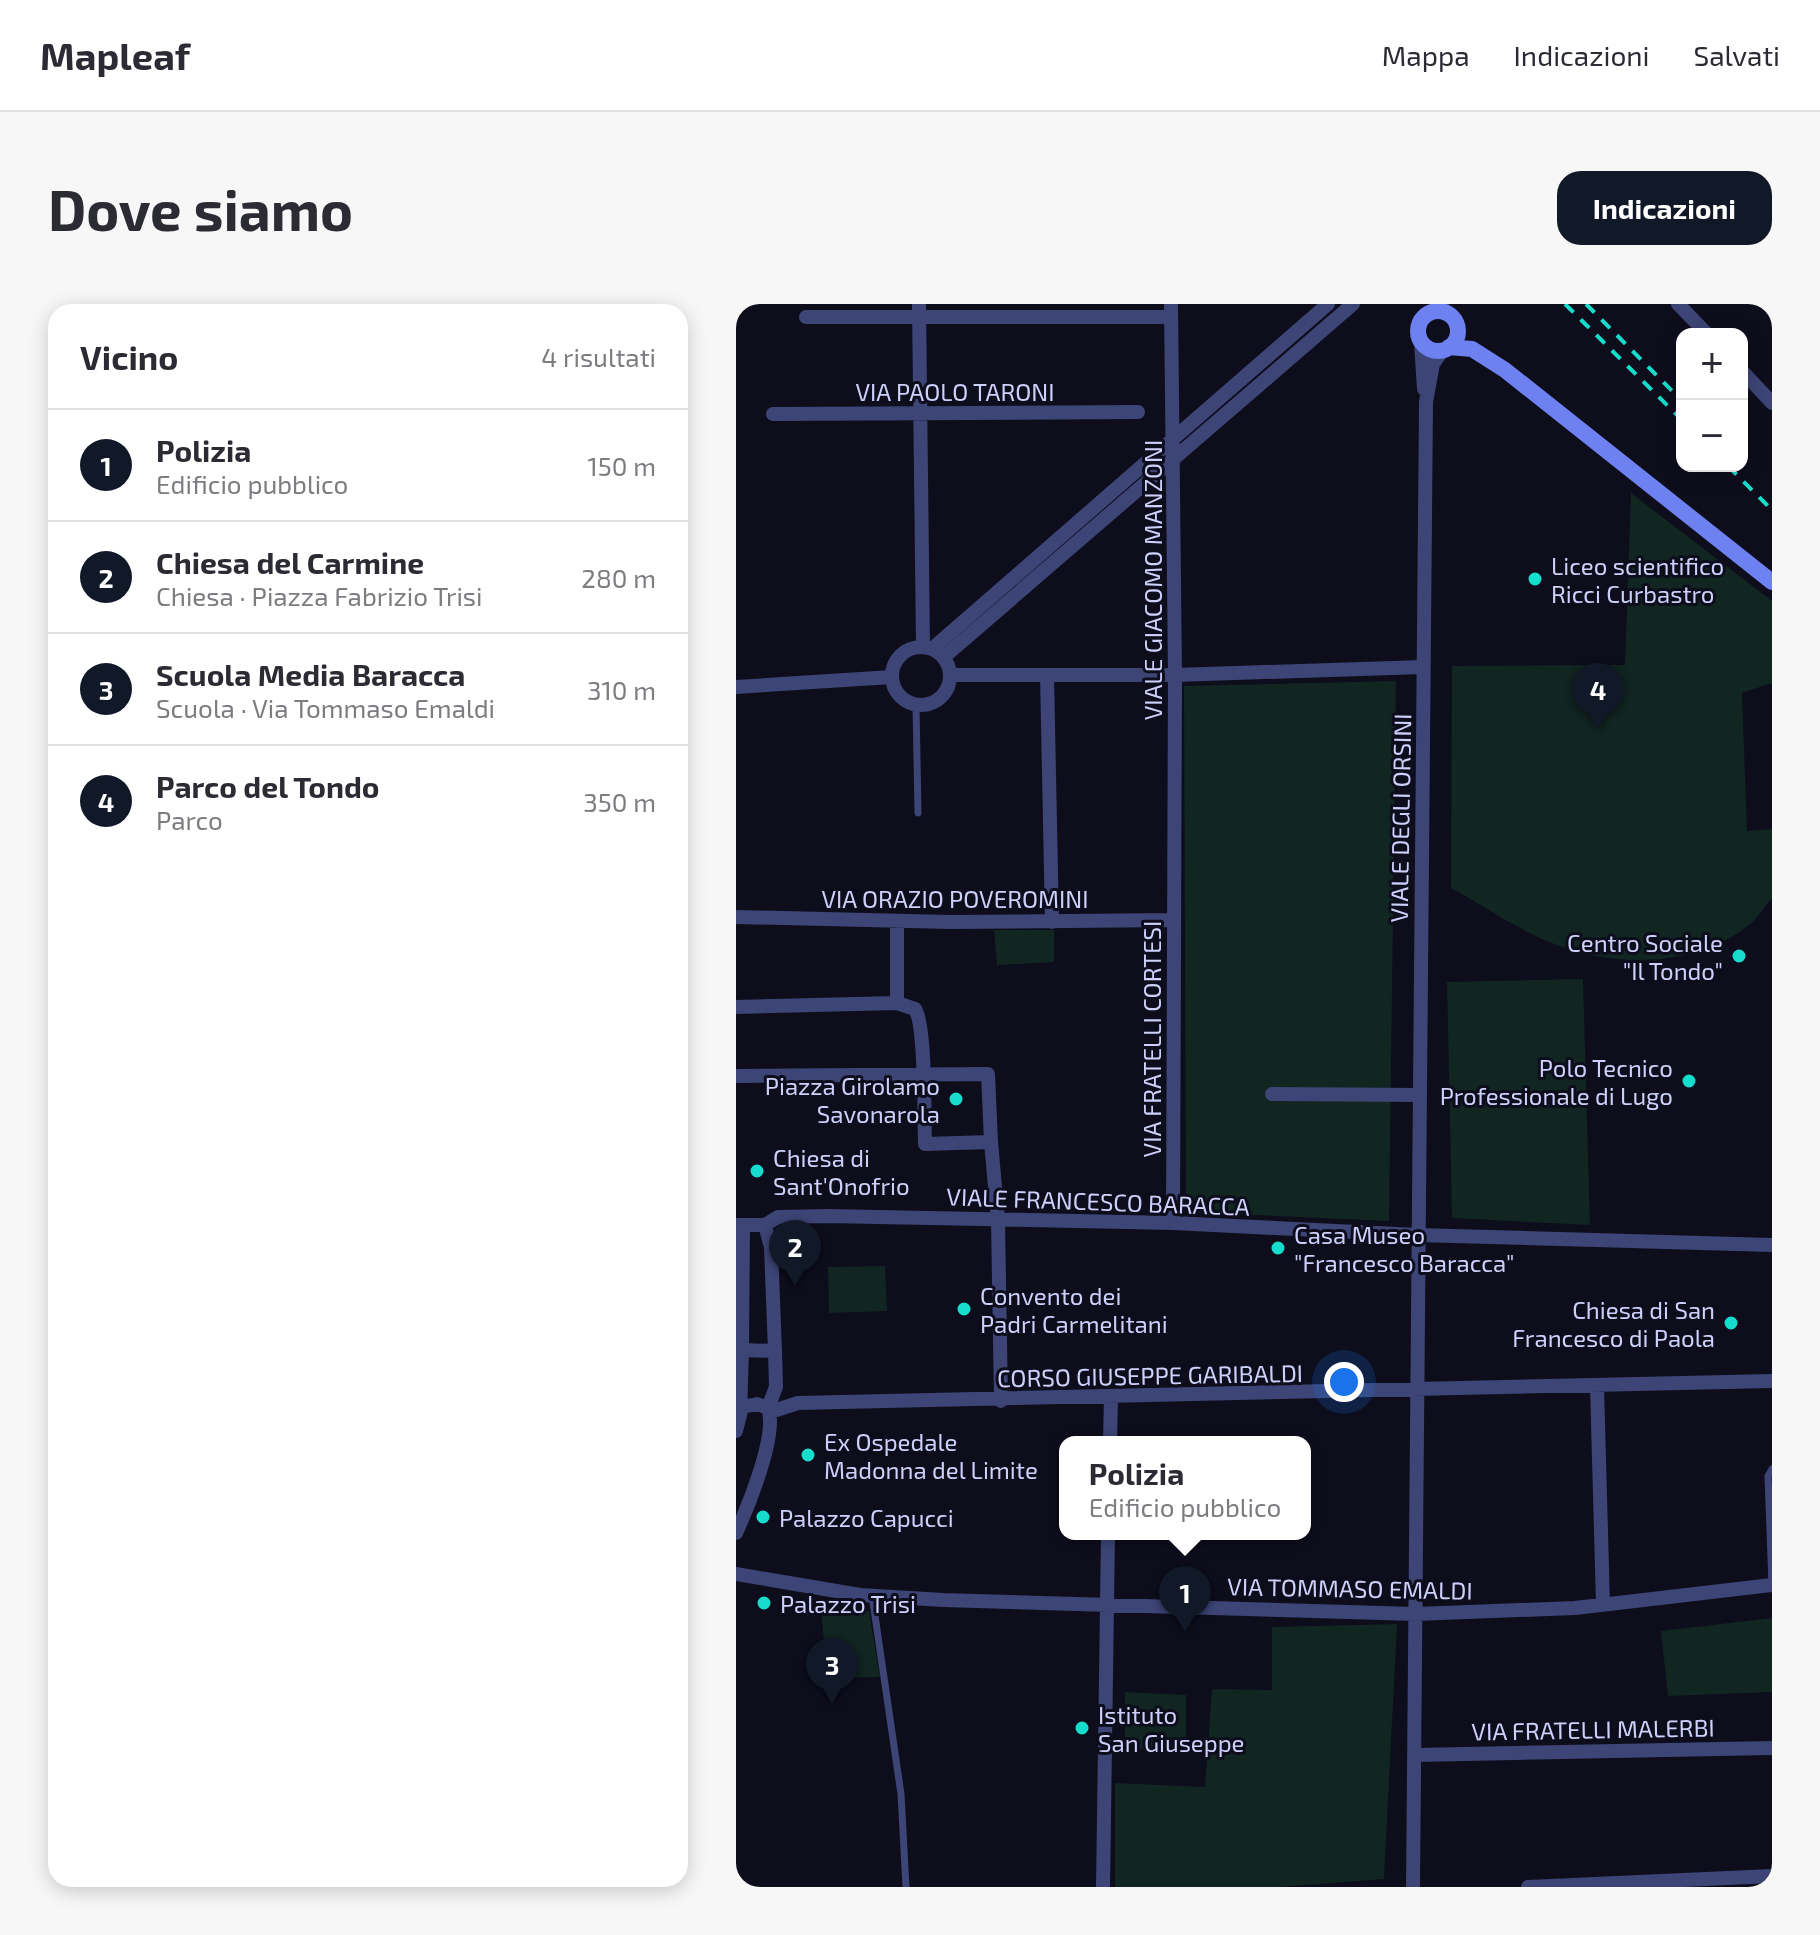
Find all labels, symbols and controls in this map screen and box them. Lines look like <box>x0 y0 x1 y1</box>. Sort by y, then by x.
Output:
text: Mapleaf <box>40 32 190 78</box>
text: Mappa <box>1382 38 1470 72</box>
text: Indicazioni <box>1514 38 1650 72</box>
text: Salvati <box>1694 38 1780 72</box>
button: Indicazioni <box>1557 171 1772 245</box>
text: Dove siamo <box>48 175 353 242</box>
map controls <box>1676 328 1748 472</box>
button: + <box>1676 328 1748 400</box>
text: Vicino <box>80 336 178 377</box>
text: 4 risultati <box>541 341 656 372</box>
street label: VIA PAOLO TARONI <box>855 377 1055 406</box>
button: − <box>1676 400 1748 472</box>
text: Polizia <box>156 432 251 468</box>
street label: VIALE GIACOMO MANZONI <box>1138 440 1167 720</box>
text: 1 <box>100 450 112 481</box>
text: 150 m <box>587 450 656 481</box>
text: Edificio pubblico <box>156 468 348 499</box>
text: Chiesa del Carmine <box>156 544 424 580</box>
place label: Liceo scientifico Ricci Curbastro <box>1551 551 1724 608</box>
text: 2 <box>98 562 114 593</box>
text: 280 m <box>581 562 656 593</box>
marker: Liceo scientifico Ricci Curbastro <box>1526 570 1544 588</box>
text: Chiesa · Piazza Fabrizio Trisi <box>156 580 482 611</box>
text: Scuola Media Baracca <box>156 656 465 692</box>
pin: 4 <box>1572 663 1624 729</box>
text: 3 <box>99 674 113 705</box>
text: 310 m <box>587 674 656 705</box>
text: Scuola · Via Tommaso Emaldi <box>156 692 495 723</box>
street label: VIALE DEGLI ORSINI <box>1384 713 1416 923</box>
text: Parco del Tondo <box>156 768 380 804</box>
text: 4 <box>98 786 114 817</box>
text: 350 m <box>583 786 656 817</box>
text: Parco <box>156 804 223 835</box>
street label: VIA ORAZIO POVEROMINI <box>821 884 1089 913</box>
street label: VIA FRATELLI CORTESI <box>1137 921 1166 1157</box>
place label: Centro Sociale "Il Tondo" <box>1567 928 1723 985</box>
marker: Centro Sociale "Il Tondo" <box>1730 947 1748 965</box>
place label: Polo Tecnico Professionale di Lugo <box>1440 1053 1673 1110</box>
place label: Piazza Girolamo Savonarola <box>765 1071 940 1128</box>
marker: Polo Tecnico Professionale di Lugo <box>1680 1072 1698 1090</box>
marker: Piazza Girolamo Savonarola <box>947 1090 965 1108</box>
place label: Chiesa di Sant'Onofrio <box>773 1143 910 1200</box>
marker: Chiesa di Sant'Onofrio <box>748 1162 766 1180</box>
street label: VIALE FRANCESCO BARACCA <box>946 1181 1250 1221</box>
pin: 2 <box>769 1220 821 1286</box>
place label: Casa Museo "Francesco Baracca" <box>1294 1220 1514 1277</box>
marker: Casa Museo "Francesco Baracca" <box>1269 1239 1287 1257</box>
place label: Convento dei Padri Carmelitani <box>980 1281 1168 1338</box>
place label: Chiesa di San Francesco di Paola <box>1512 1295 1715 1352</box>
marker: Convento dei Padri Carmelitani <box>955 1300 973 1318</box>
marker: Chiesa di San Francesco di Paola <box>1722 1314 1740 1332</box>
street label: CORSO GIUSEPPE GARIBALDI <box>997 1358 1303 1392</box>
your location <box>1324 1362 1364 1402</box>
place label: Ex Ospedale Madonna del Limite <box>824 1427 1038 1484</box>
popup <box>1059 1436 1311 1540</box>
marker: Ex Ospedale Madonna del Limite <box>799 1446 817 1464</box>
text: Polizia <box>1089 1455 1184 1491</box>
text: Edificio pubblico <box>1089 1491 1281 1522</box>
place label: Palazzo Capucci <box>779 1503 954 1532</box>
marker: Palazzo Capucci <box>754 1508 772 1526</box>
pin: 1 <box>1159 1566 1211 1632</box>
street label: VIA TOMMASO EMALDI <box>1227 1571 1473 1605</box>
place label: Palazzo Trisi <box>780 1589 916 1618</box>
marker: Palazzo Trisi <box>755 1594 773 1612</box>
pin: 3 <box>806 1638 858 1704</box>
place label: Istituto San Giuseppe <box>1098 1700 1244 1757</box>
street label: VIA FRATELLI MALERBI <box>1471 1712 1715 1746</box>
marker: Istituto San Giuseppe <box>1073 1719 1091 1737</box>

